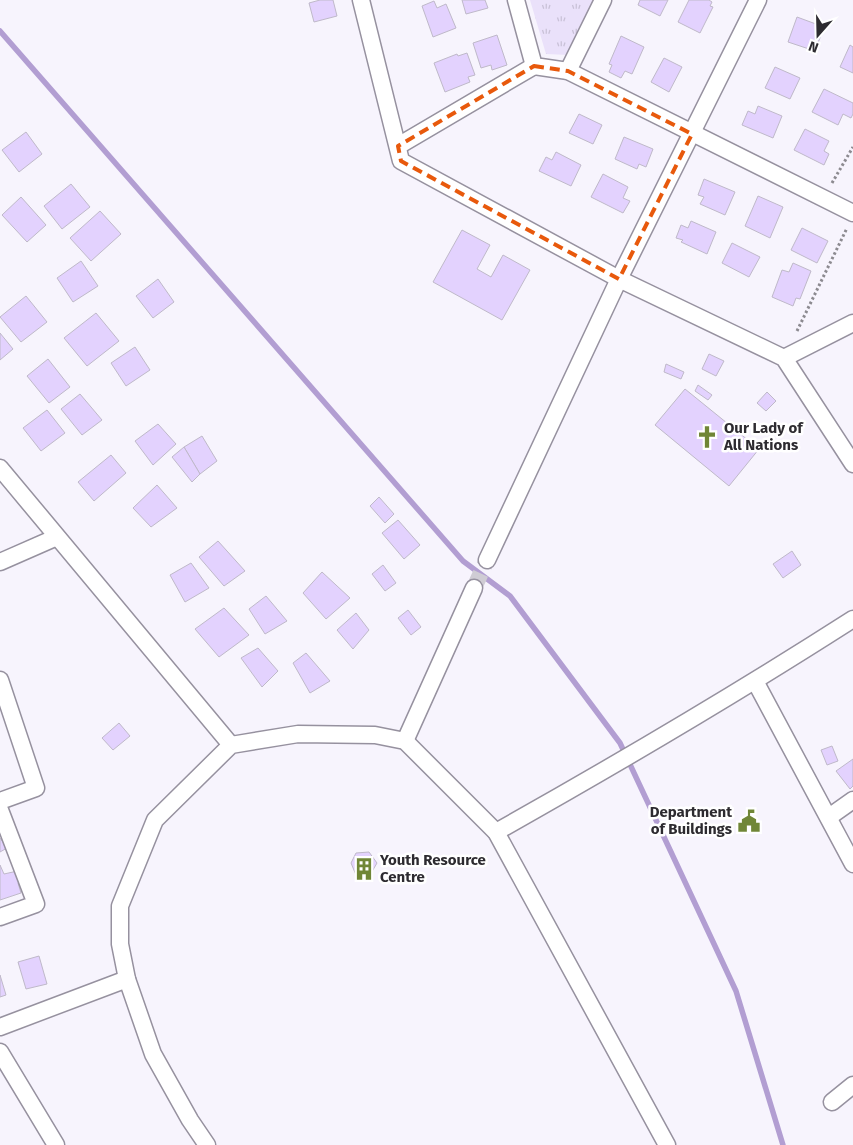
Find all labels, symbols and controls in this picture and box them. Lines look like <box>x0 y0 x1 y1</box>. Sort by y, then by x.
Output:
north arrow <box>793 10 843 60</box>
text: N <box>806 37 821 56</box>
place label: Our Lady of All Nations <box>723 419 804 454</box>
church icon: Our Lady of All Nations <box>694 424 720 450</box>
place label: Department of Buildings <box>650 803 732 838</box>
public building icon: Department of Buildings <box>736 808 762 834</box>
place label: Youth Resource Centre <box>379 851 486 886</box>
building icon: Youth Resource Centre <box>351 856 377 882</box>

